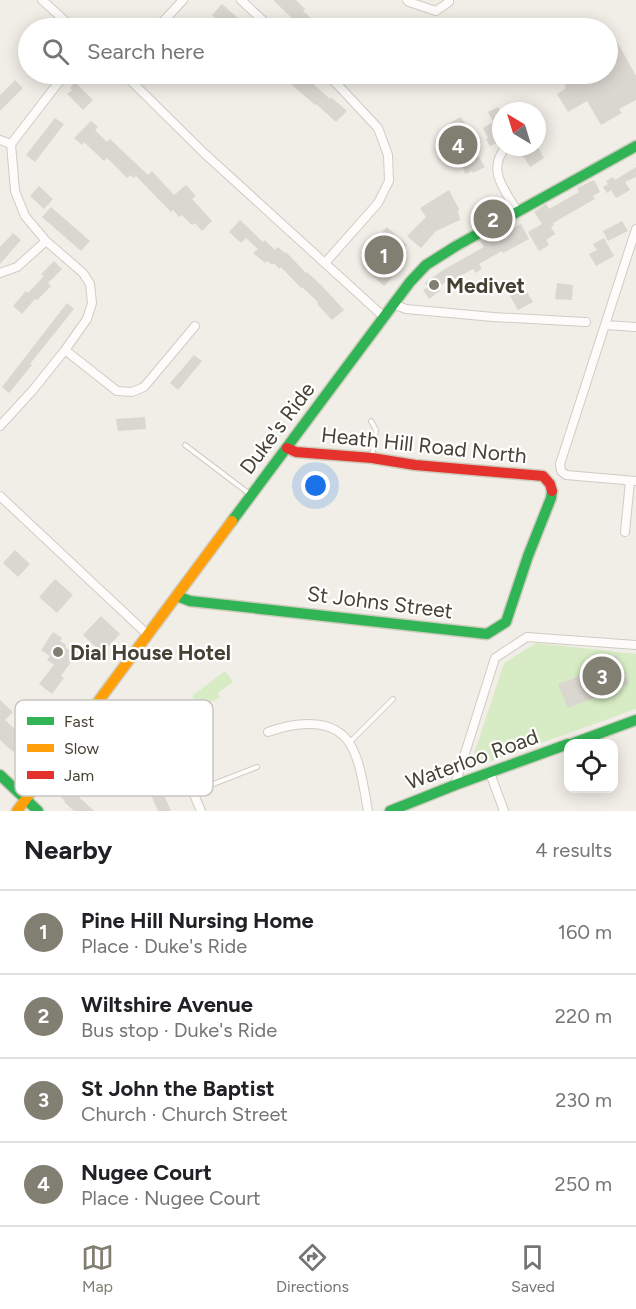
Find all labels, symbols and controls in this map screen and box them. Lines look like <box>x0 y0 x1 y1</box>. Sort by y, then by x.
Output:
search box <box>18 18 618 84</box>
icon: search <box>39 35 72 68</box>
text: Search here <box>87 38 205 65</box>
north arrow <box>492 102 546 156</box>
pin: 4 <box>438 122 478 168</box>
pin: 2 <box>474 196 512 242</box>
pin: 1 <box>364 232 404 278</box>
place label: Medivet <box>446 273 525 298</box>
marker: Medivet <box>427 278 441 292</box>
street label: Duke's Ride <box>234 377 320 479</box>
street label: Heath Hill Road North <box>320 422 528 468</box>
your location <box>301 471 330 500</box>
street label: St Johns Street <box>306 581 454 623</box>
place label: Dial House Hotel <box>70 640 231 665</box>
marker: Dial House Hotel <box>51 645 65 659</box>
pin: 3 <box>582 654 622 698</box>
legend <box>15 700 213 796</box>
text: Fast <box>64 712 94 731</box>
street label: Waterloo Road <box>402 723 542 795</box>
text: Slow <box>64 739 99 758</box>
map controls <box>564 739 618 793</box>
button: locate <box>564 739 618 793</box>
text: Jam <box>64 766 94 785</box>
text: Nearby <box>24 834 112 866</box>
text: 4 results <box>535 838 612 862</box>
text: Pine Hill Nursing Home <box>81 907 314 934</box>
text: 1 <box>39 920 48 944</box>
text: 160 m <box>558 920 612 944</box>
text: Place · Duke's Ride <box>81 934 247 958</box>
text: Wiltshire Avenue <box>81 991 253 1018</box>
text: 2 <box>38 1004 49 1028</box>
text: 220 m <box>555 1004 612 1028</box>
text: Bus stop · Duke's Ride <box>81 1018 277 1042</box>
text: St John the Baptist <box>81 1075 275 1102</box>
text: 3 <box>38 1088 49 1112</box>
text: 230 m <box>555 1088 612 1112</box>
text: Church · Church Street <box>81 1102 288 1126</box>
text: Nugee Court <box>81 1159 212 1186</box>
text: 4 <box>37 1172 50 1196</box>
text: 250 m <box>555 1172 612 1196</box>
text: Place · Nugee Court <box>81 1186 261 1210</box>
tab: Map <box>81 1241 114 1296</box>
tab: Directions <box>276 1241 349 1296</box>
tab: Saved <box>511 1241 555 1296</box>

